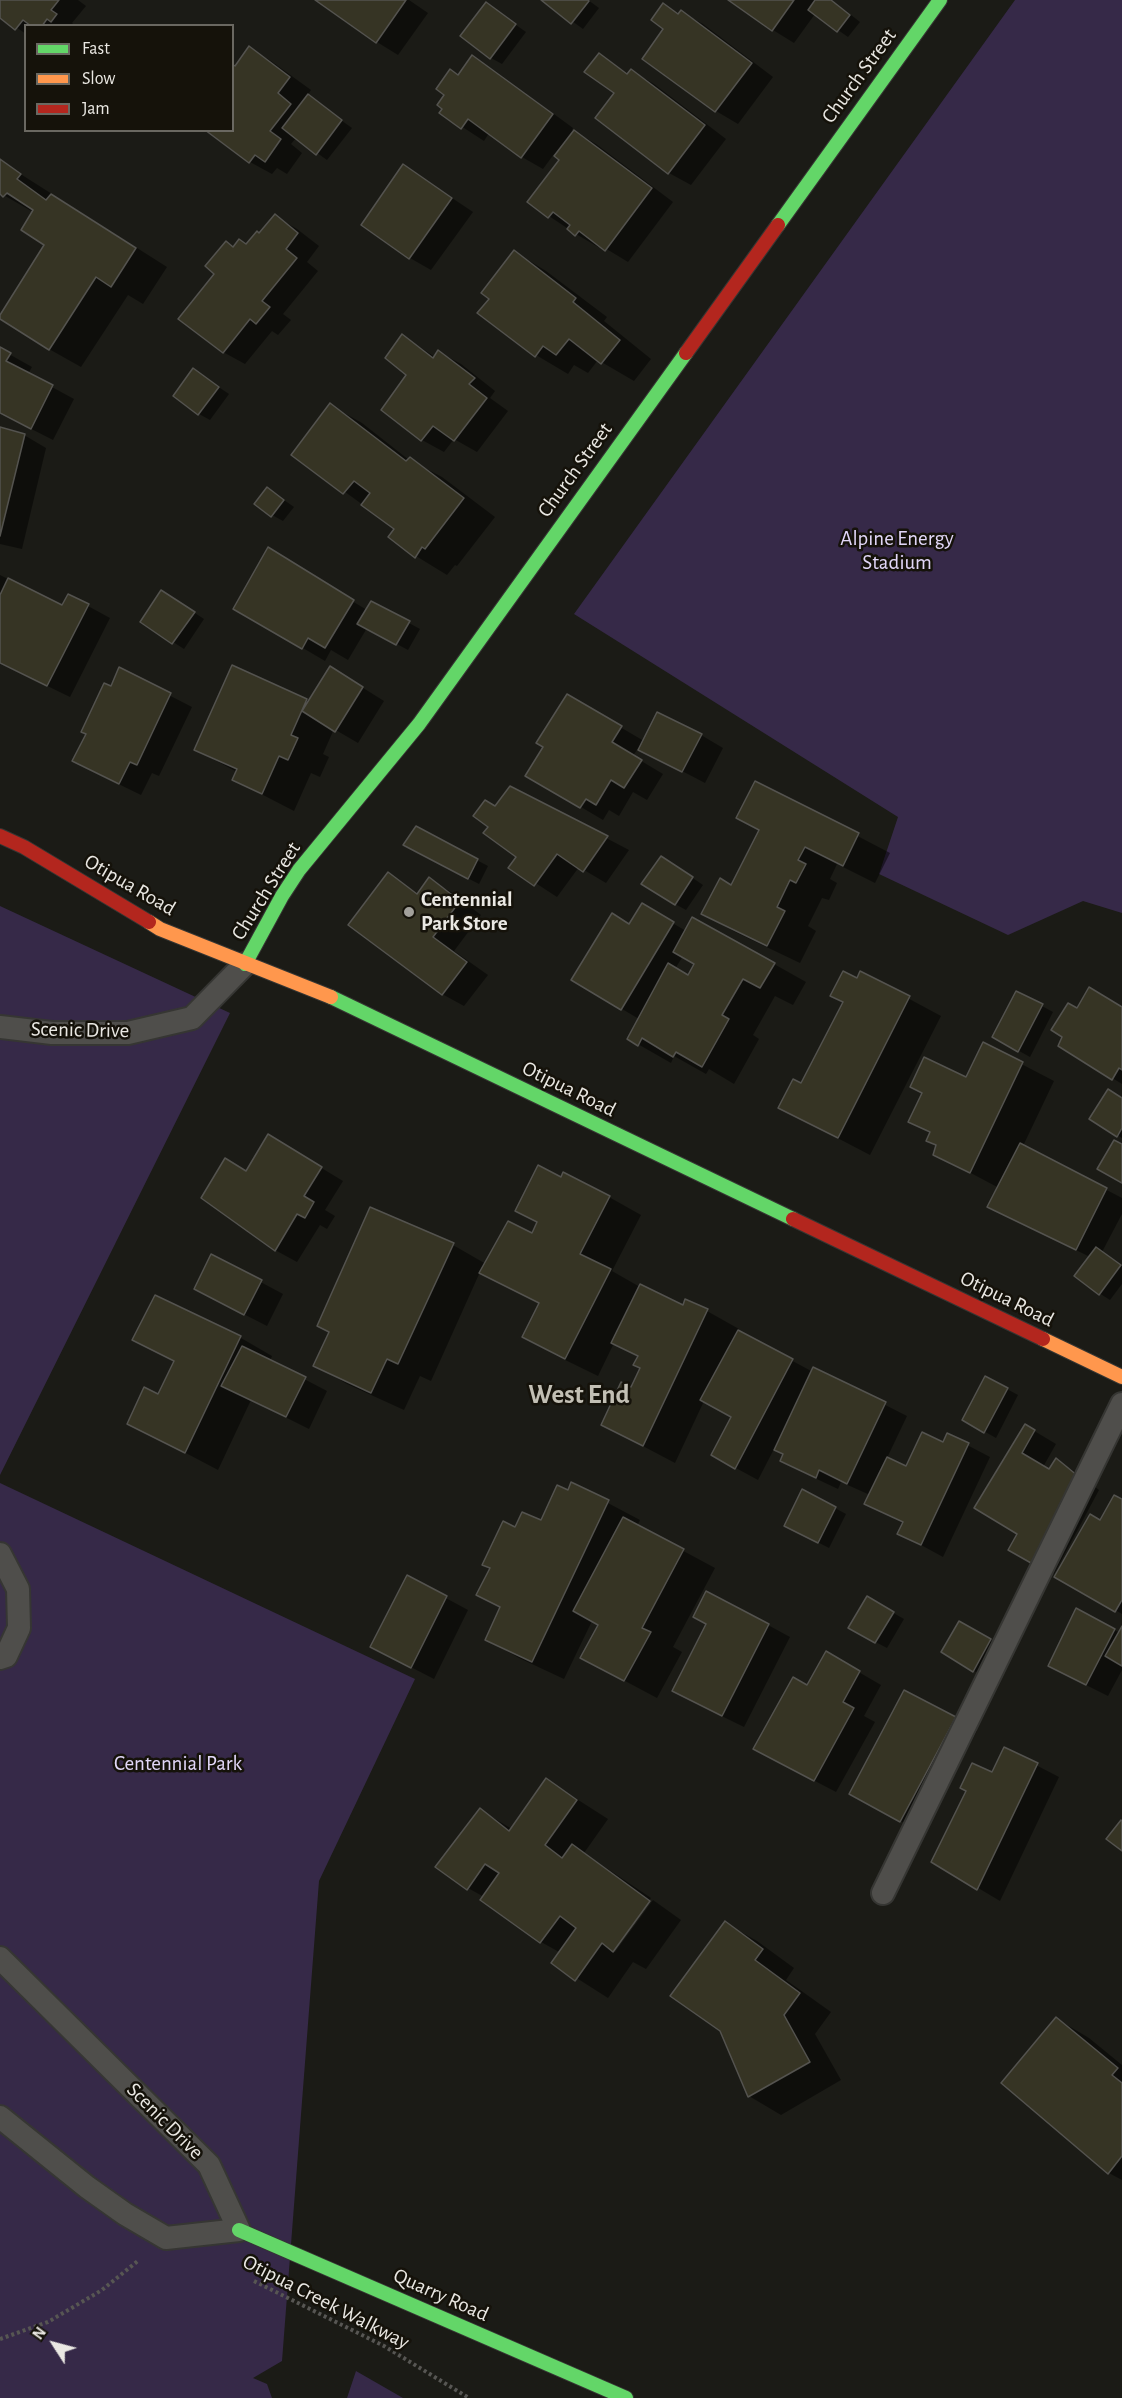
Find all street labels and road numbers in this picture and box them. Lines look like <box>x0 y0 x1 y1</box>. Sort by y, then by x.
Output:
street label: Church Street <box>816 24 902 128</box>
street label: Church Street <box>532 418 618 522</box>
street label: Church Street <box>226 837 306 945</box>
street label: Otipua Road <box>80 849 180 921</box>
street label: Scenic Drive <box>31 1017 129 1043</box>
street label: Otipua Road <box>518 1055 620 1123</box>
street label: Otipua Road <box>956 1265 1058 1333</box>
street label: Scenic Drive <box>121 2077 209 2165</box>
street label: Otipua Creek Walkway <box>238 2249 414 2355</box>
street label: Quarry Road <box>389 2263 493 2327</box>

